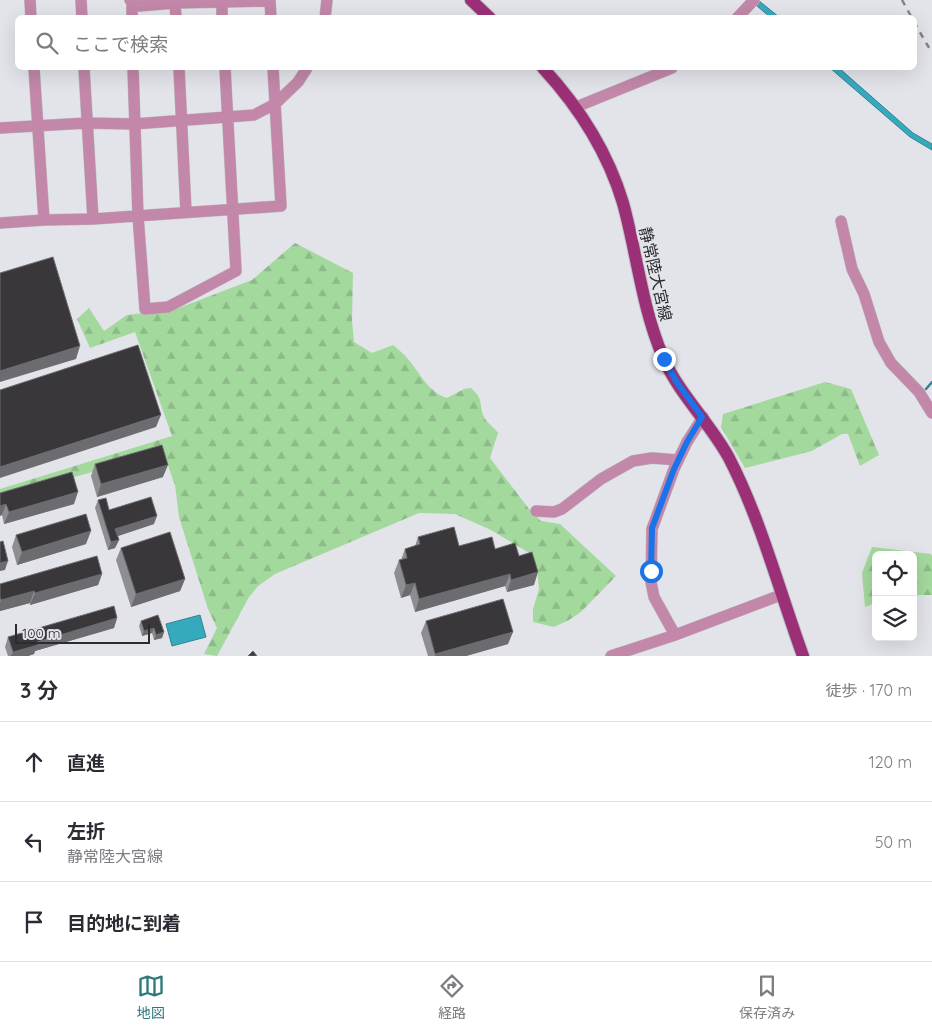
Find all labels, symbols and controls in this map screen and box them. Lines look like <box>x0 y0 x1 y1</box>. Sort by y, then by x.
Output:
search box <box>15 15 917 70</box>
icon: search <box>33 29 61 57</box>
text: ここで検索 <box>73 32 168 56</box>
street label: 静常陸大宮線 <box>635 225 677 323</box>
route end <box>653 348 676 371</box>
map controls <box>872 551 917 641</box>
button: locate <box>872 551 917 596</box>
route start <box>640 560 663 583</box>
button: layers <box>872 596 917 641</box>
scale bar <box>15 621 150 644</box>
text: 100 m <box>22 624 60 642</box>
text: 3 分 <box>20 677 58 703</box>
text: 徒歩 · 170 m <box>826 680 912 700</box>
icon: ahead <box>20 748 48 776</box>
text: 直進 <box>67 751 105 775</box>
text: 120 m <box>869 752 912 772</box>
text: 左折 <box>67 819 105 843</box>
icon: left <box>20 828 48 856</box>
text: 50 m <box>875 832 912 852</box>
text: 静常陸大宮線 <box>67 846 163 866</box>
icon: arrive <box>20 908 48 936</box>
text: 目的地に到着 <box>67 911 181 935</box>
tab: 地図 <box>137 972 165 1022</box>
tab: 経路 <box>438 972 466 1022</box>
tab: 保存済み <box>739 972 795 1022</box>

